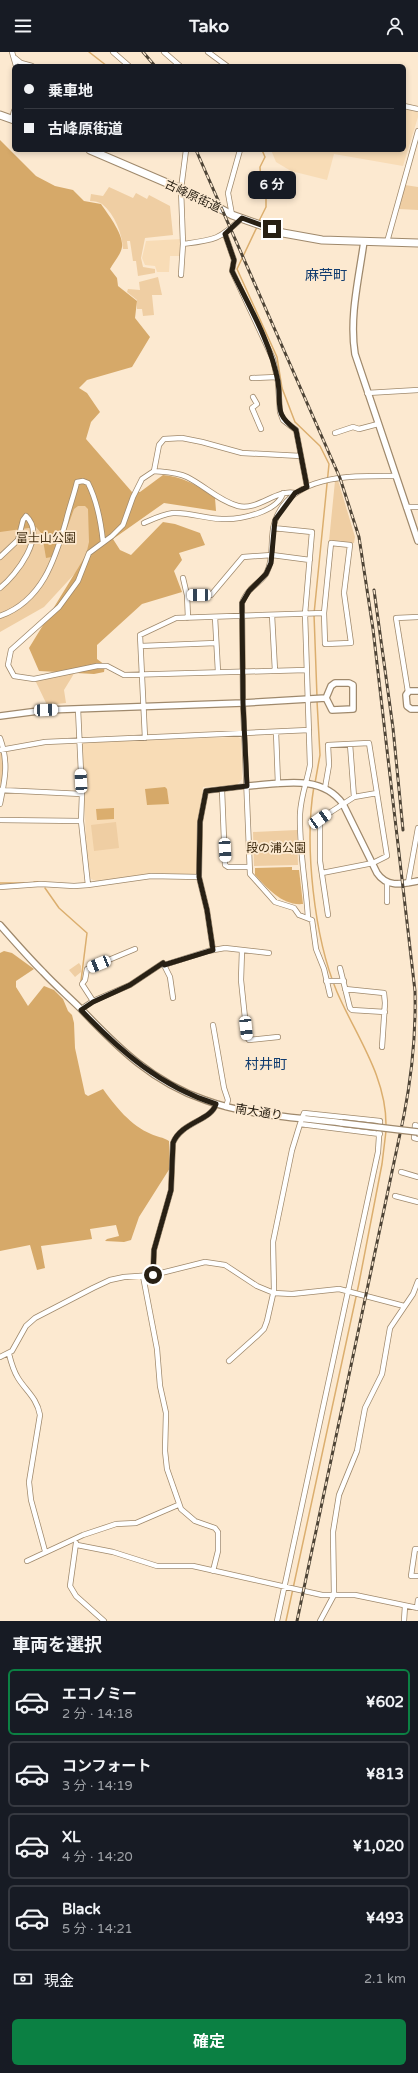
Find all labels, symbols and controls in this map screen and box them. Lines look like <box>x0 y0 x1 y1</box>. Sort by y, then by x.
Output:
icon: menu <box>12 15 34 37</box>
text: Tako <box>189 15 229 37</box>
icon: person <box>384 15 406 37</box>
text: 乗車地 <box>48 82 93 100</box>
text: 古峰原街道 <box>48 120 123 138</box>
callout: 6 分 <box>248 171 296 199</box>
street label: 古峰原街道 <box>163 177 223 215</box>
text: 6 分 <box>260 177 284 193</box>
route end <box>263 220 281 238</box>
district label: 麻苧町 <box>305 267 347 284</box>
park label: 富士山公園 <box>16 531 76 545</box>
car <box>187 589 211 601</box>
car <box>34 704 58 716</box>
car <box>74 769 88 793</box>
car <box>307 807 333 831</box>
car <box>218 838 232 862</box>
park label: 段の浦公園 <box>246 841 306 855</box>
car <box>86 954 112 974</box>
car <box>239 1015 253 1041</box>
district label: 村井町 <box>245 1056 287 1073</box>
street label: 南大通り <box>234 1101 284 1123</box>
route start <box>144 1266 162 1284</box>
text: 車両を選択 <box>12 1634 102 1656</box>
icon: car <box>14 1684 50 1720</box>
text: エコノミー <box>62 1685 137 1703</box>
text: ¥602 <box>366 1693 404 1711</box>
text: 2 分 · 14:18 <box>62 1706 133 1722</box>
icon: car <box>14 1756 50 1792</box>
text: コンフォート <box>62 1757 152 1775</box>
text: ¥813 <box>366 1765 404 1783</box>
text: 3 分 · 14:19 <box>62 1778 133 1794</box>
icon: car <box>14 1828 50 1864</box>
text: XL <box>62 1828 81 1846</box>
text: ¥1,020 <box>353 1837 404 1855</box>
text: 4 分 · 14:20 <box>62 1849 133 1865</box>
icon: car <box>14 1900 50 1936</box>
text: Black <box>62 1900 101 1918</box>
text: ¥493 <box>366 1909 404 1927</box>
text: 5 分 · 14:21 <box>62 1921 133 1937</box>
icon: cash <box>12 1968 34 1990</box>
text: 2.1 km <box>364 1971 406 1987</box>
text: 現金 <box>44 1972 74 1990</box>
button: 確定 <box>12 2019 406 2065</box>

